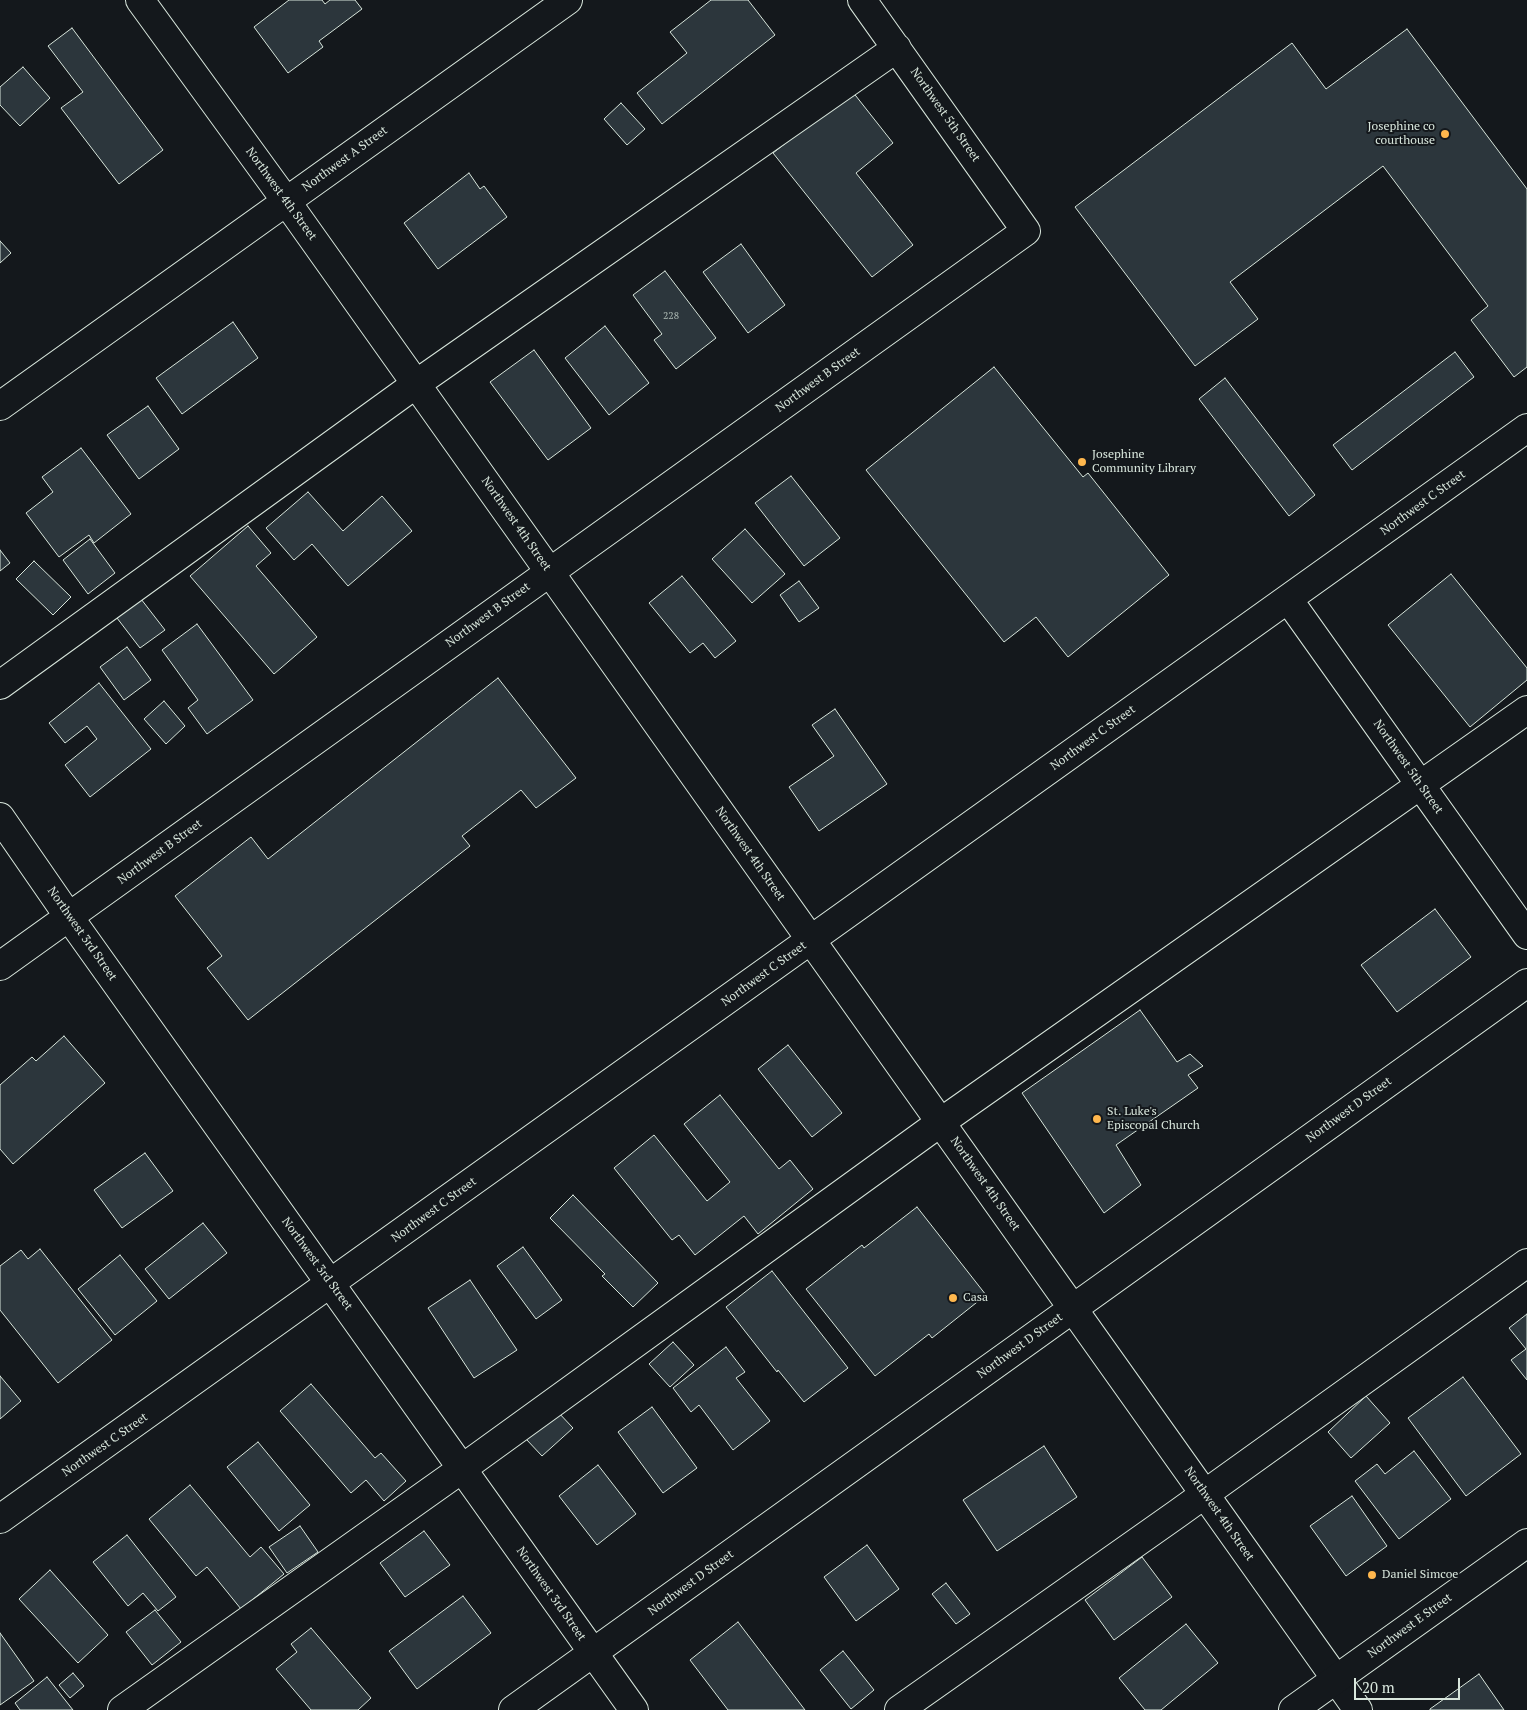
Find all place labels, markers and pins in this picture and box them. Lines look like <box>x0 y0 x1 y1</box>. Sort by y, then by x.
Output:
place label: Josephine co courthouse <box>1368 120 1435 148</box>
marker: Josephine co courthouse <box>1439 128 1451 140</box>
place label: Josephine Community Library <box>1092 448 1196 476</box>
marker: Josephine Community Library <box>1076 456 1088 468</box>
place label: St. Luke's Episcopal Church <box>1107 1105 1200 1133</box>
marker: St. Luke's Episcopal Church <box>1091 1113 1103 1125</box>
place label: Casa <box>963 1291 988 1305</box>
marker: Casa <box>947 1292 959 1304</box>
place label: Daniel Simcoe <box>1382 1568 1458 1582</box>
marker: Daniel Simcoe <box>1366 1569 1378 1581</box>

